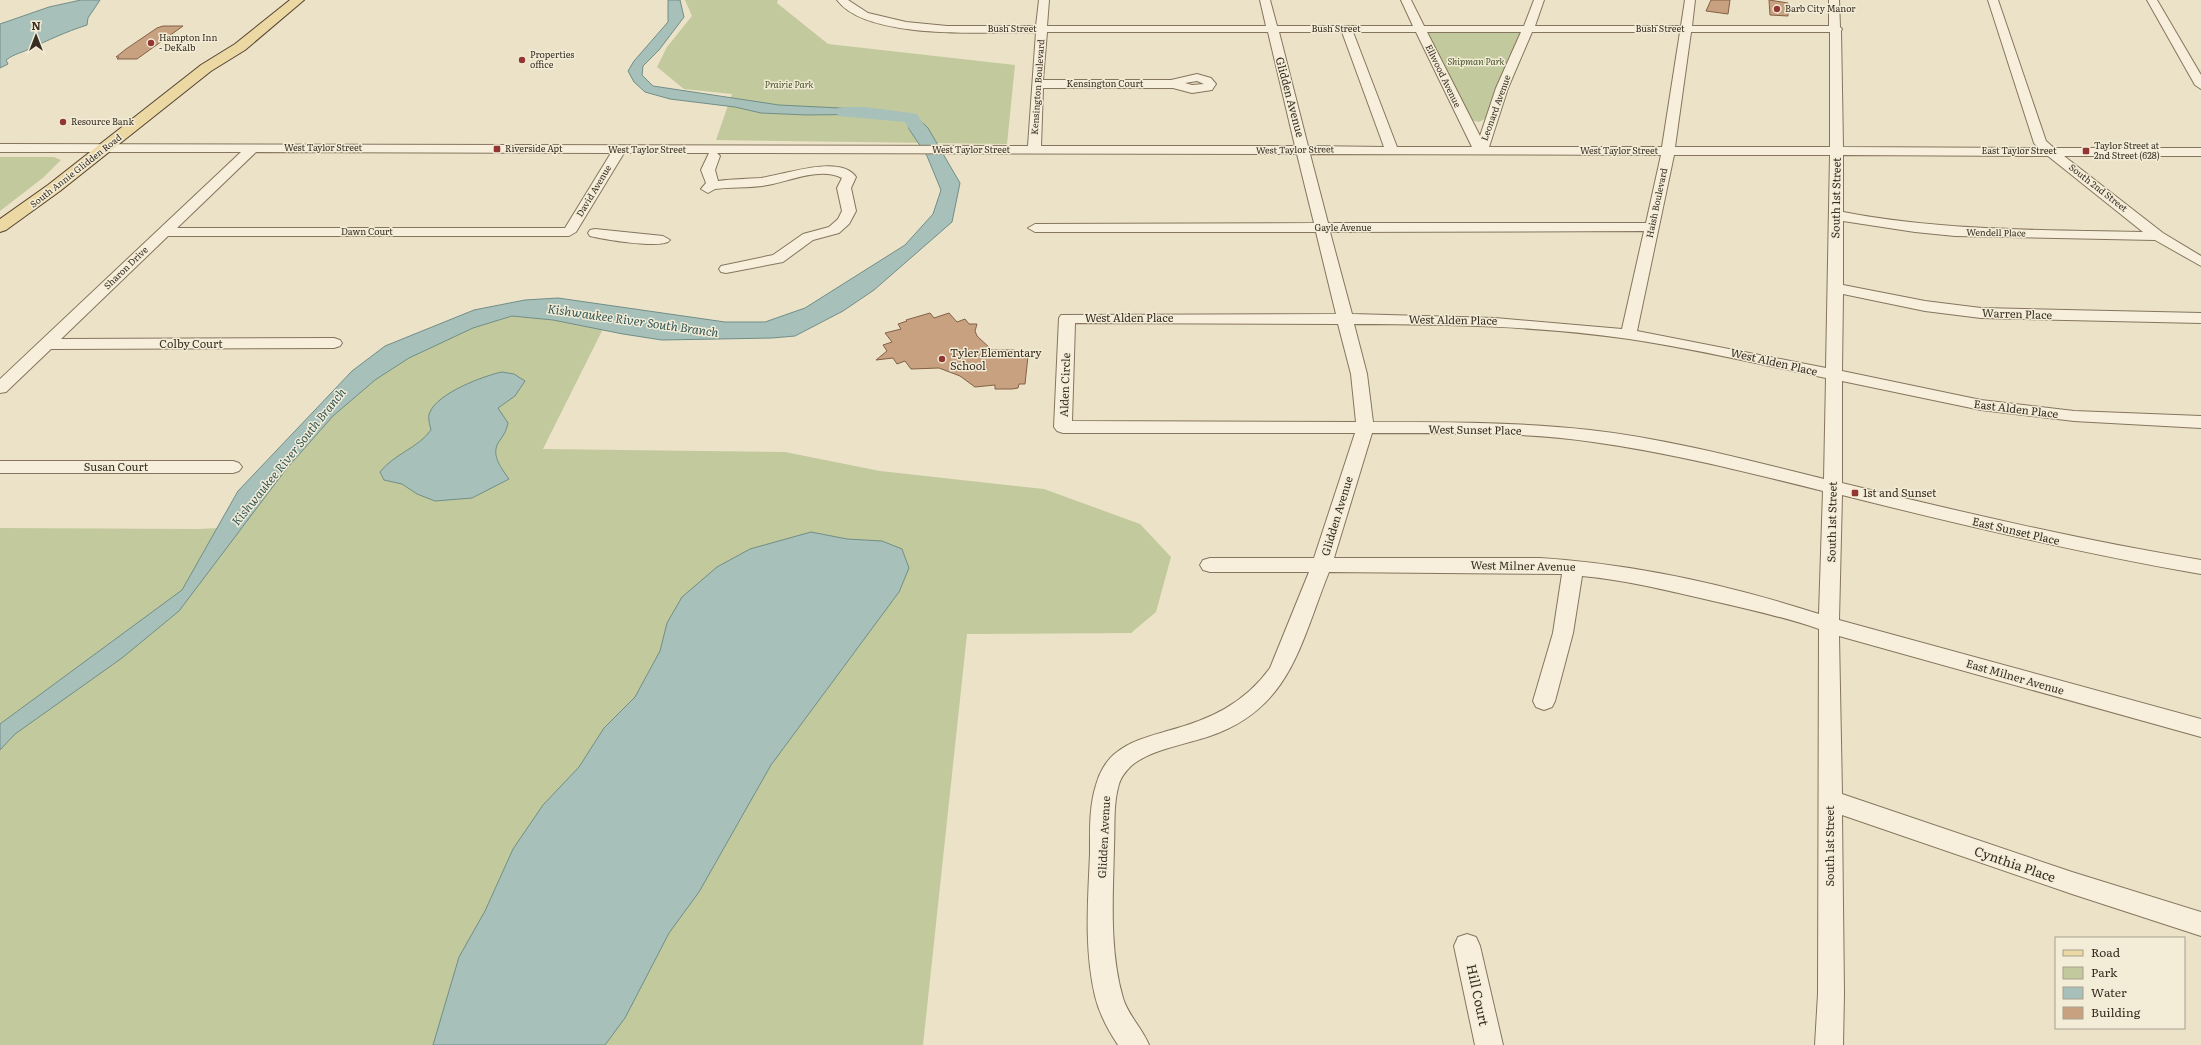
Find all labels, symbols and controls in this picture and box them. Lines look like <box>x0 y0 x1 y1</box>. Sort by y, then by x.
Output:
place label: Barb City Manor <box>1785 1 1856 15</box>
marker: Barb City Manor <box>1772 4 1782 14</box>
north arrow <box>16 16 56 56</box>
text: N <box>31 17 41 33</box>
street label: Bush Street <box>987 21 1037 35</box>
street label: Bush Street <box>1311 21 1361 35</box>
street label: Bush Street <box>1635 21 1685 35</box>
place label: Hampton Inn - DeKalb <box>159 30 217 54</box>
marker: Hampton Inn - DeKalb <box>146 38 156 48</box>
street label: Kensington Boulevard <box>1027 38 1047 135</box>
street label: Ellwood Avenue <box>1423 42 1465 110</box>
place label: Properties office <box>530 47 574 71</box>
park label: Shipman Park <box>1448 54 1504 68</box>
marker: Properties office <box>517 55 527 65</box>
street label: Glidden Avenue <box>1273 55 1309 139</box>
street label: Leonard Avenue <box>1477 72 1514 143</box>
street label: Kensington Court <box>1067 76 1144 90</box>
park label: Prairie Park <box>765 77 813 91</box>
place label: Resource Bank <box>71 114 135 128</box>
marker: Resource Bank <box>58 117 68 127</box>
street label: South Annie Glidden Road <box>27 130 125 211</box>
place label: Taylor Street at 2nd Street (628) <box>2094 138 2160 162</box>
street label: West Taylor Street <box>284 140 362 154</box>
place label: Riverside Apt <box>505 141 563 155</box>
street label: West Taylor Street <box>1256 141 1335 157</box>
street label: West Taylor Street <box>608 142 686 156</box>
street label: West Taylor Street <box>932 142 1010 156</box>
street label: West Taylor Street <box>1580 143 1658 157</box>
street label: East Taylor Street <box>1981 143 2057 157</box>
marker: Riverside Apt <box>492 144 502 154</box>
marker: Taylor Street at 2nd Street (628) <box>2081 146 2091 156</box>
street label: South 1st Street <box>1826 157 1844 239</box>
street label: South 2nd Street <box>2066 160 2131 215</box>
street label: David Avenue <box>572 161 614 219</box>
street label: Haish Boulevard <box>1642 166 1670 239</box>
street label: Gayle Avenue <box>1314 220 1372 234</box>
street label: Dawn Court <box>341 224 393 238</box>
street label: Wendell Place <box>1966 224 2026 240</box>
street label: Sharon Drive <box>100 242 151 292</box>
water label: Kishwaukee River South Branch <box>546 299 720 341</box>
street label: Warren Place <box>1982 304 2053 322</box>
street label: West Alden Place <box>1085 309 1174 325</box>
street label: West Alden Place <box>1409 310 1498 328</box>
street label: Colby Court <box>159 335 223 351</box>
street label: West Alden Place <box>1729 343 1820 379</box>
place label: Tyler Elementary School <box>950 344 1042 373</box>
street label: Alden Circle <box>1055 352 1073 417</box>
marker: Tyler Elementary School <box>937 354 947 364</box>
water label: Kishwaukee River South Branch <box>227 384 349 529</box>
street label: East Alden Place <box>1973 395 2060 421</box>
street label: West Sunset Place <box>1428 420 1522 438</box>
street label: Susan Court <box>84 458 149 474</box>
street label: Glidden Avenue <box>1316 474 1356 558</box>
street label: South 1st Street <box>1822 481 1840 563</box>
place label: 1st and Sunset <box>1863 484 1937 500</box>
marker: 1st and Sunset <box>1850 488 1860 498</box>
street label: East Sunset Place <box>1971 512 2062 548</box>
street label: West Milner Avenue <box>1470 556 1576 574</box>
street label: East Milner Avenue <box>1964 654 2066 698</box>
street label: Glidden Avenue <box>1093 795 1113 879</box>
street label: South 1st Street <box>1821 805 1837 887</box>
street label: Cynthia Place <box>1972 841 2059 886</box>
legend <box>2055 937 2185 1029</box>
text: Road <box>2091 943 2121 961</box>
street label: Hill Court <box>1463 962 1494 1028</box>
text: Park <box>2091 963 2118 981</box>
text: Water <box>2091 983 2127 1001</box>
text: Building <box>2091 1003 2141 1021</box>

